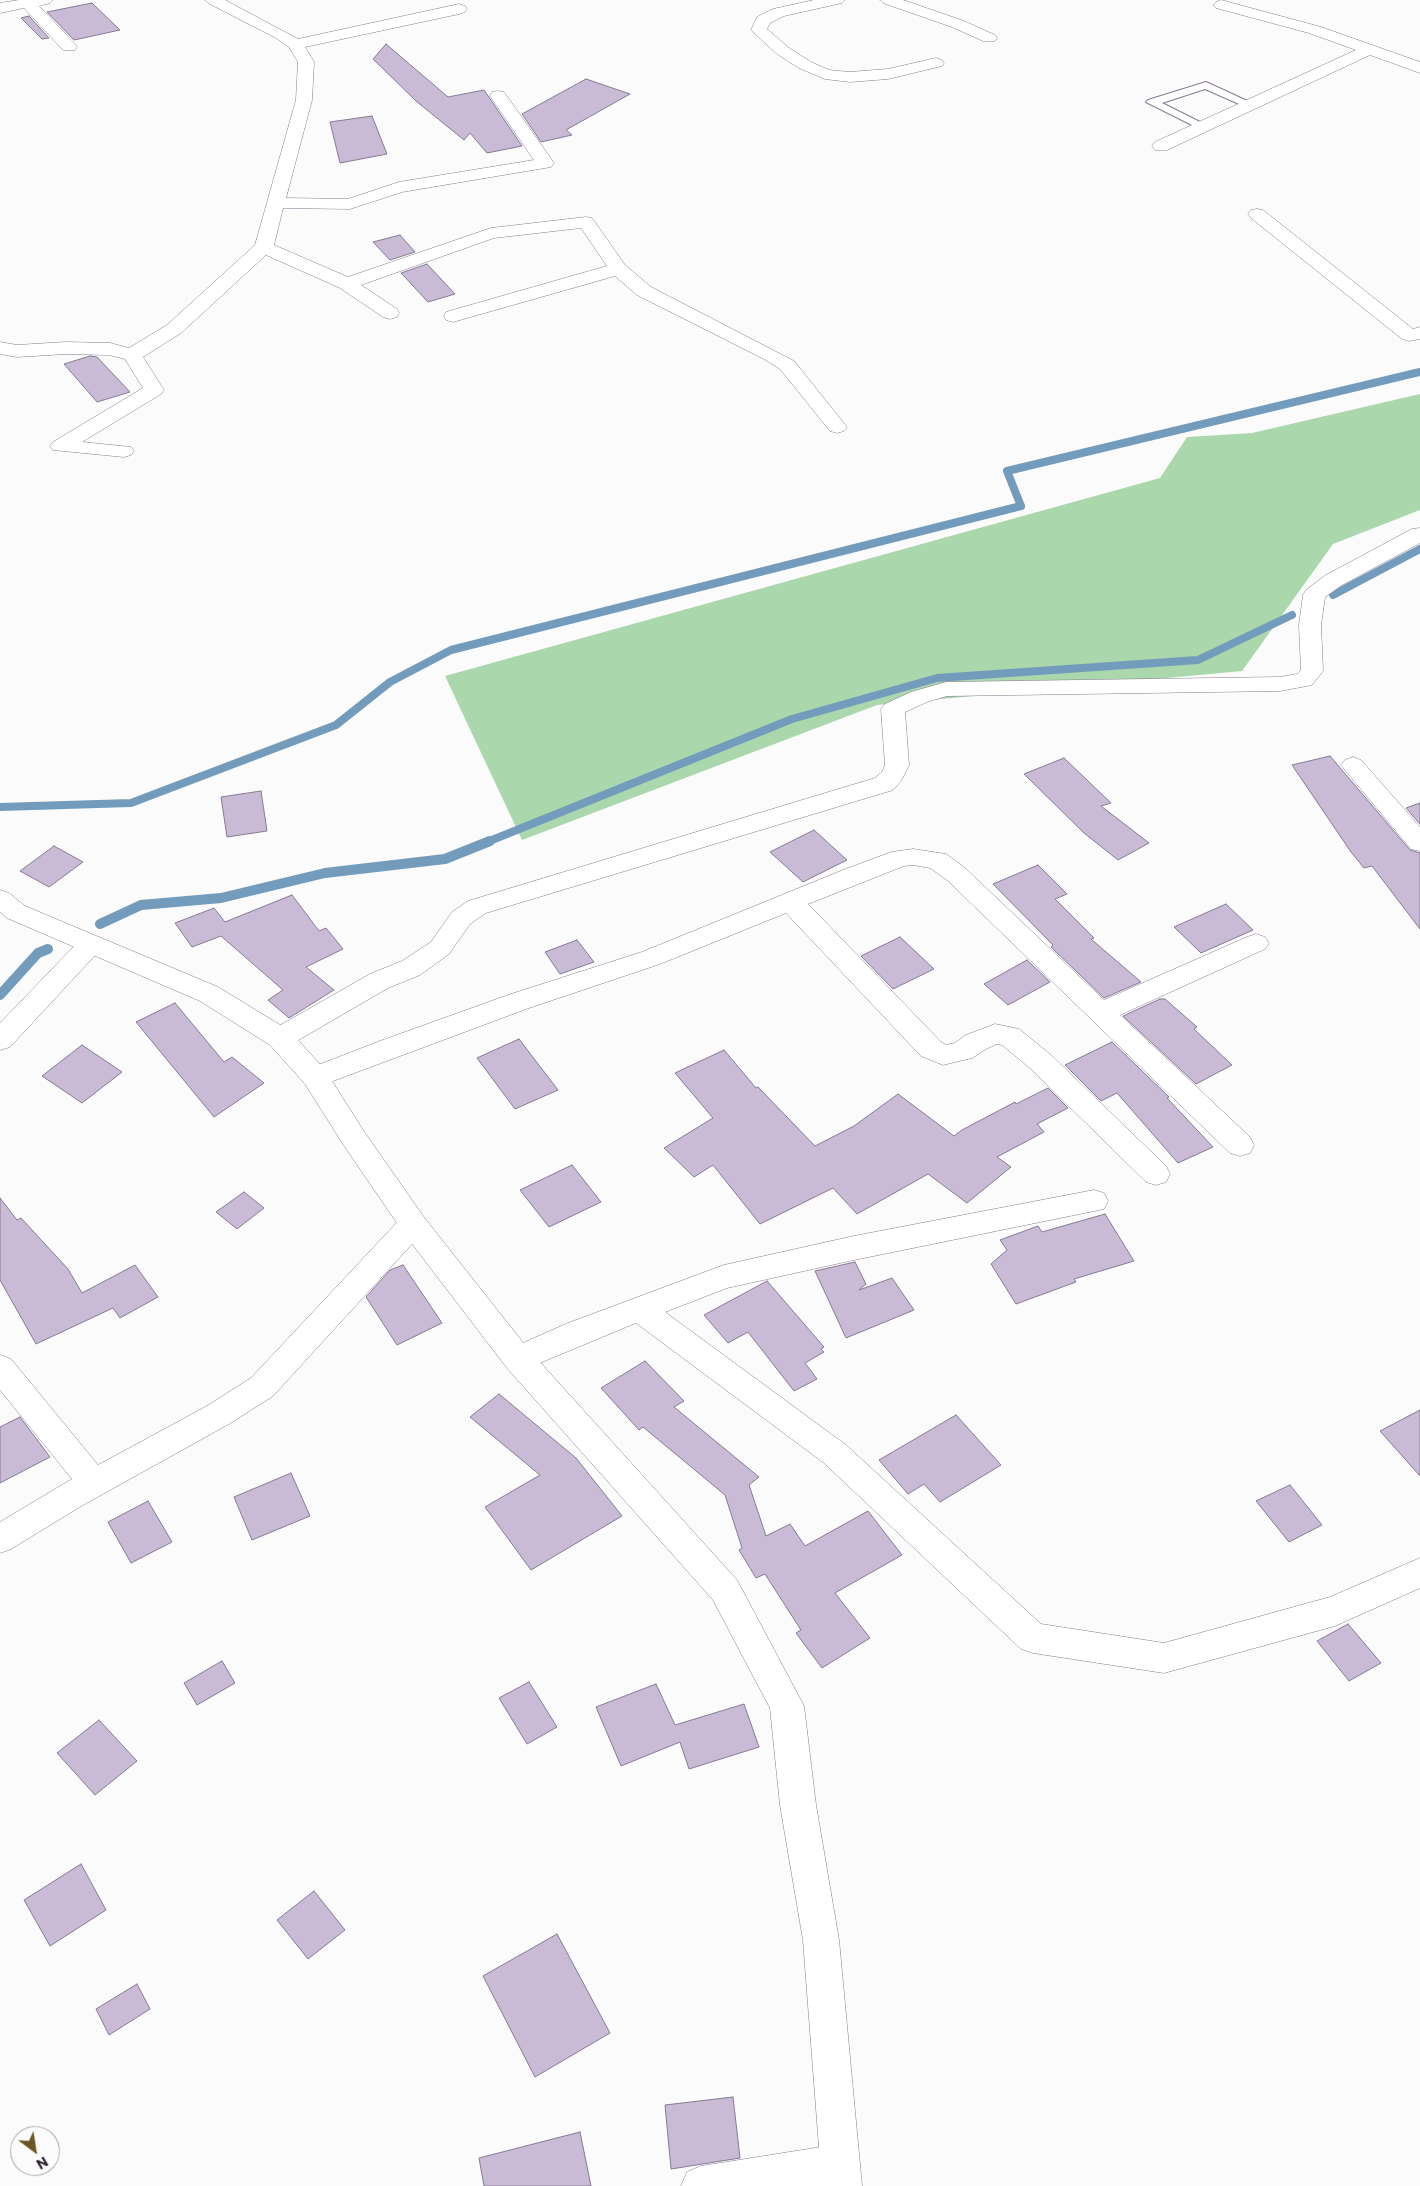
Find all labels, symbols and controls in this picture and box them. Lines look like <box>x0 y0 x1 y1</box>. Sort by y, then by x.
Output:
north arrow <box>10 2126 60 2176</box>
text: N <box>34 2153 51 2173</box>

